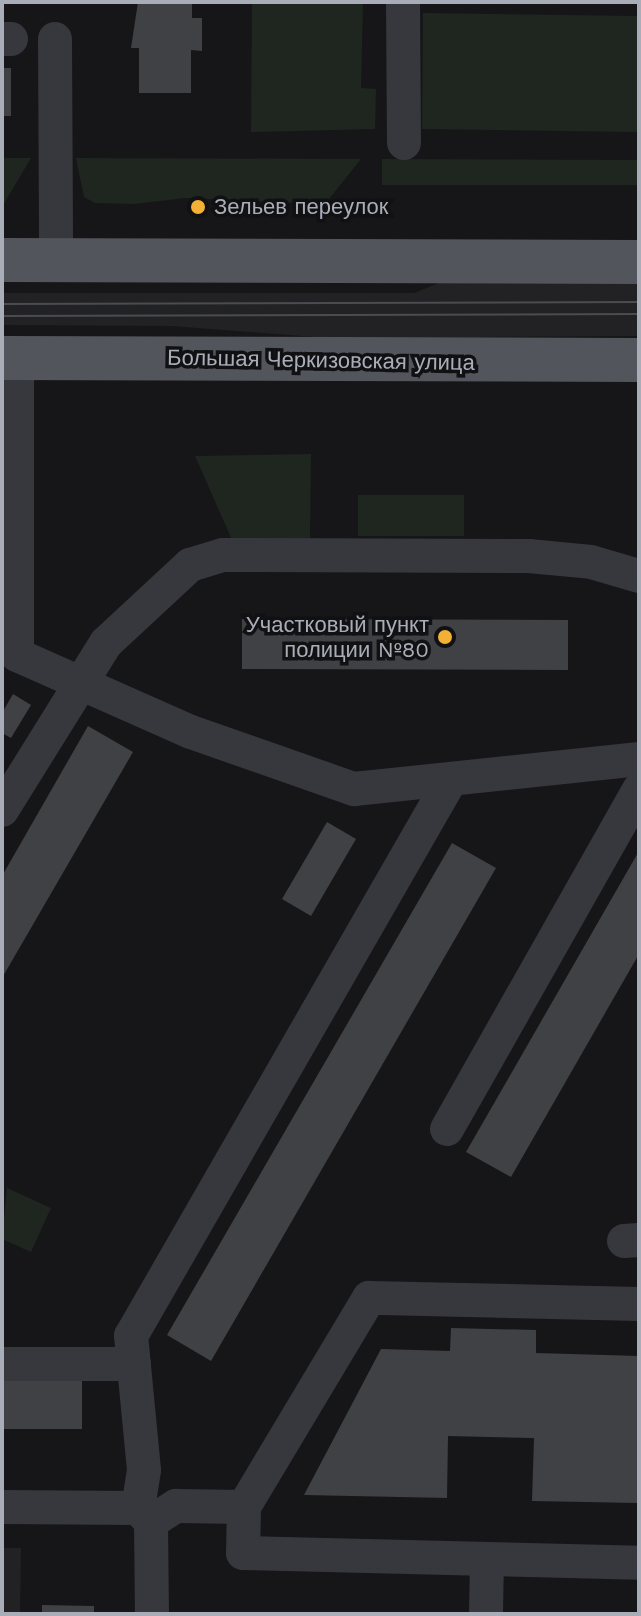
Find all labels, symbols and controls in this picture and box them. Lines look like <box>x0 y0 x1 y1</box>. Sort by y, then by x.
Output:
place label: Зельев переулок <box>214 194 388 220</box>
marker: Зельев переулок <box>189 198 207 216</box>
street label: Большая Черкизовская улица <box>167 344 475 376</box>
place label: Участковый пункт полиции №80 <box>246 611 429 662</box>
marker: Участковый пункт полиции №80 <box>436 628 454 646</box>

